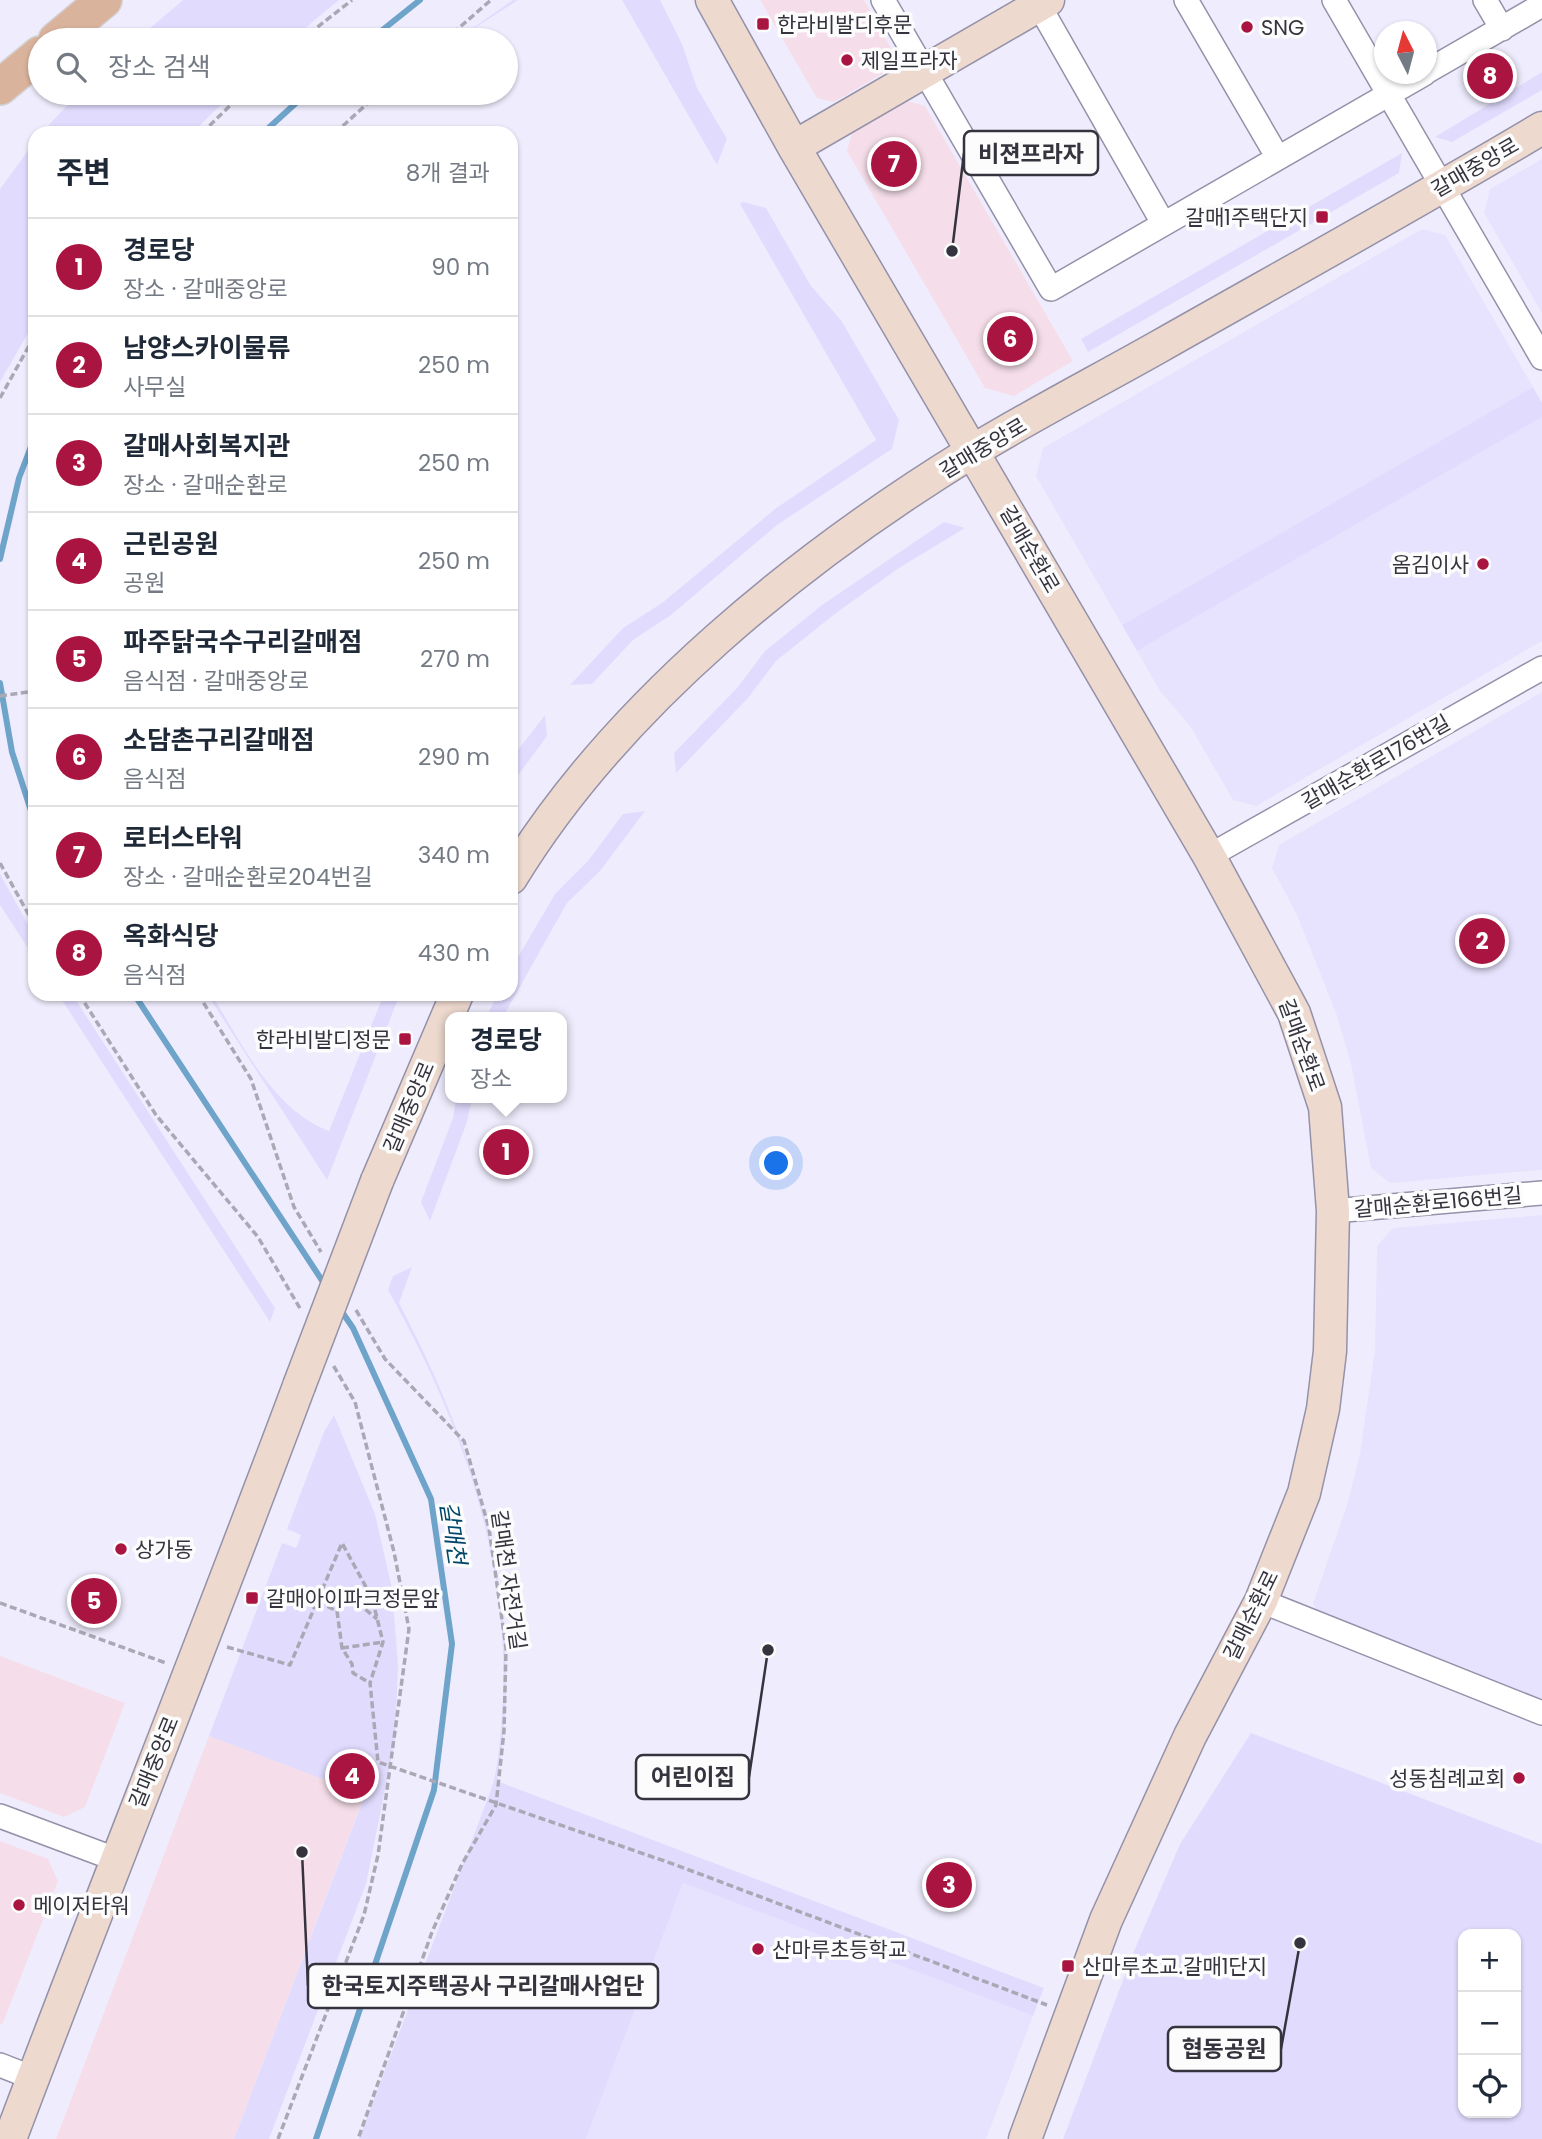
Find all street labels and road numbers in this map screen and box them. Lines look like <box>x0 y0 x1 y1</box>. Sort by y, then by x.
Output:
street label: 갈매중앙로 <box>1426 130 1524 204</box>
street label: 갈매중앙로 <box>934 411 1032 485</box>
street label: 갈매순환로 <box>993 500 1067 598</box>
street label: 갈매순환로176번길 <box>1297 708 1455 816</box>
street label: 갈매순환로 <box>1272 995 1332 1095</box>
street label: 갈매중앙로 <box>377 1057 441 1157</box>
street label: 갈매순환로166번길 <box>1353 1180 1523 1224</box>
street label: 갈매천 자전거길 <box>485 1508 533 1652</box>
street label: 갈매순환로 <box>1217 1565 1285 1665</box>
street label: 갈매중앙로 <box>122 1712 186 1812</box>

